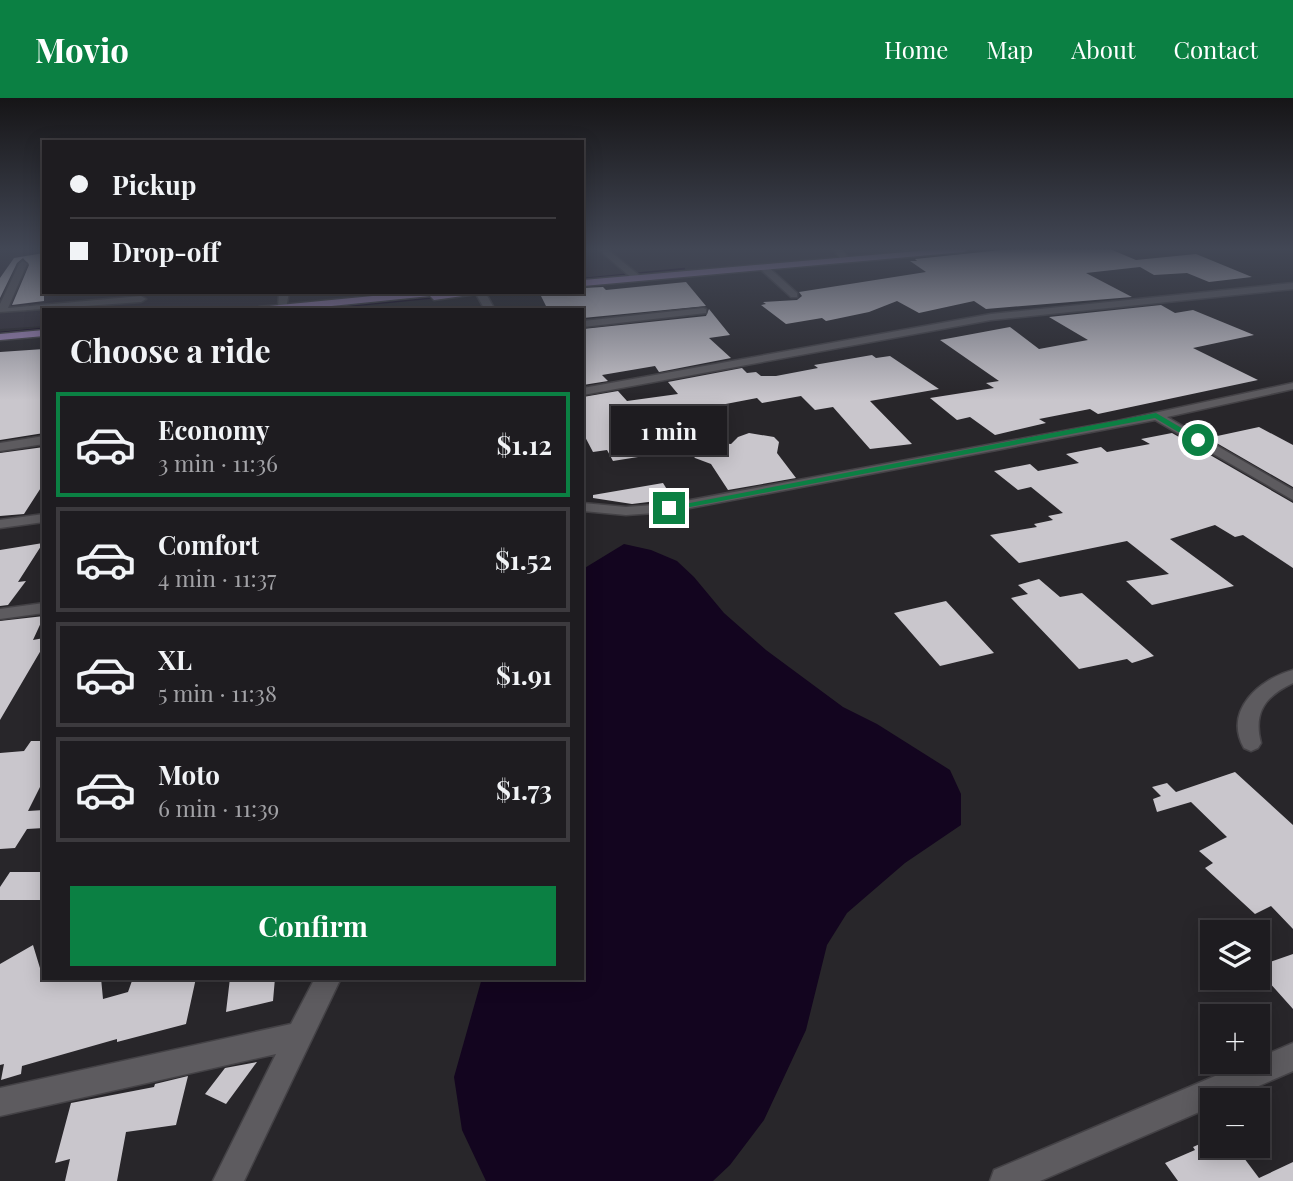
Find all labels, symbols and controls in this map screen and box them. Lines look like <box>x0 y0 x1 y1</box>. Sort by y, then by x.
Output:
text: Movio <box>35 27 129 71</box>
text: Home <box>884 33 948 65</box>
text: Map <box>986 33 1033 65</box>
text: About <box>1071 33 1135 65</box>
text: Contact <box>1173 33 1258 65</box>
text: Pickup <box>112 167 196 202</box>
text: Drop-off <box>112 234 219 269</box>
text: Choose a ride <box>70 328 271 371</box>
callout: 1 min <box>611 406 727 456</box>
text: Economy <box>158 412 269 447</box>
icon: car <box>74 413 137 476</box>
text: 1 min <box>641 415 697 446</box>
route start <box>1182 424 1214 456</box>
text: $1.12 <box>497 427 552 462</box>
text: 3 min · 11:36 <box>158 447 278 478</box>
route end <box>653 492 685 524</box>
text: Comfort <box>158 527 259 562</box>
icon: car <box>74 528 137 591</box>
text: $1.52 <box>495 542 552 577</box>
text: 4 min · 11:37 <box>158 562 276 593</box>
text: XL <box>158 642 192 677</box>
icon: car <box>74 643 137 706</box>
text: $1.91 <box>496 657 552 692</box>
text: 5 min · 11:38 <box>158 677 277 708</box>
text: Moto <box>158 757 220 792</box>
icon: car <box>74 758 137 821</box>
text: $1.73 <box>496 772 552 807</box>
text: 6 min · 11:39 <box>158 792 279 823</box>
button: Confirm <box>70 886 556 966</box>
map controls <box>1200 920 1270 1158</box>
button: layers <box>1200 920 1270 990</box>
button: + <box>1200 1004 1270 1074</box>
button: − <box>1200 1088 1270 1158</box>

